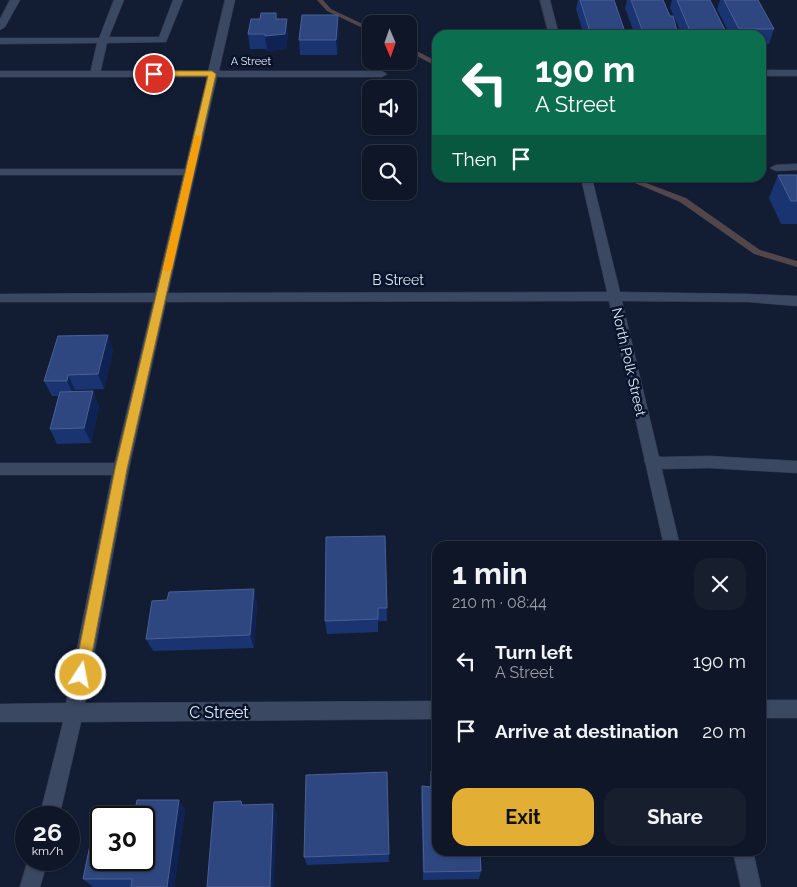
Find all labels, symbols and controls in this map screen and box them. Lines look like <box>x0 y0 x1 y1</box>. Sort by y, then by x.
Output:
north arrow <box>362 15 418 70</box>
map controls <box>362 15 417 200</box>
text: 190 m <box>535 49 635 90</box>
icon: left <box>452 50 517 115</box>
pin <box>133 53 175 95</box>
street label: A Street <box>231 55 272 68</box>
icon: arrive <box>140 60 168 88</box>
button: sound <box>362 80 417 135</box>
text: A Street <box>535 91 616 117</box>
button: search <box>362 145 417 200</box>
icon: arrive <box>507 145 535 173</box>
text: Then <box>452 148 497 170</box>
street label: B Street <box>372 272 424 288</box>
street label: North Polk Street <box>609 306 649 418</box>
text: 1 min <box>452 556 528 591</box>
button: close <box>694 558 746 610</box>
text: 210 m · 08:44 <box>452 593 547 612</box>
text: Turn left <box>495 641 572 663</box>
icon: left <box>452 647 480 675</box>
position arrow <box>54 648 106 700</box>
text: 190 m <box>693 650 746 672</box>
text: A Street <box>495 663 554 682</box>
street label: C Street <box>189 703 249 722</box>
icon: arrive <box>452 717 480 745</box>
text: Arrive at destination <box>495 720 679 742</box>
text: 20 m <box>702 720 746 742</box>
button: Exit <box>452 788 594 846</box>
button: Share <box>604 788 746 846</box>
speed limit sign: 30 <box>90 806 155 871</box>
text: 26 <box>33 817 62 847</box>
text: km/h <box>32 844 63 858</box>

